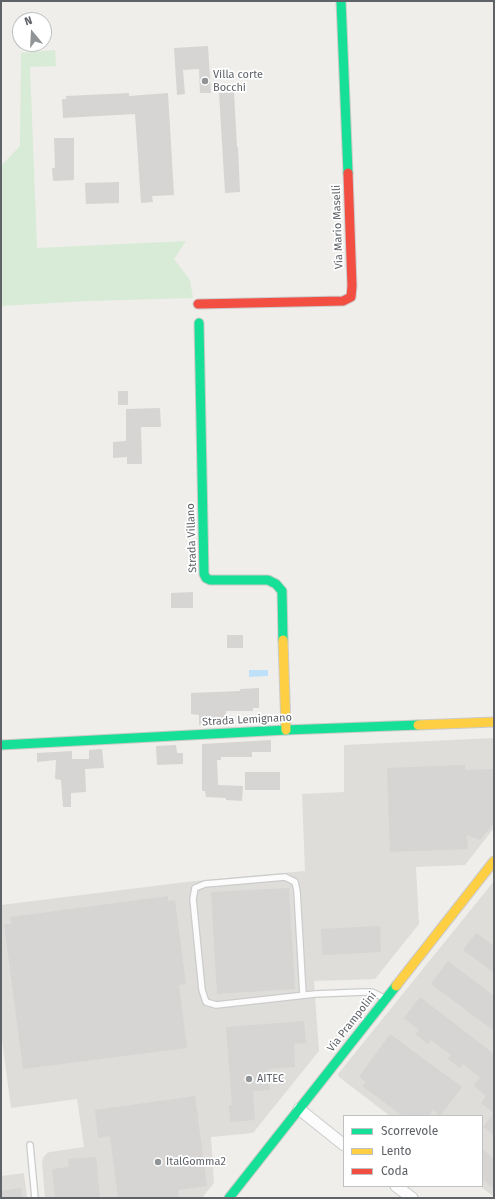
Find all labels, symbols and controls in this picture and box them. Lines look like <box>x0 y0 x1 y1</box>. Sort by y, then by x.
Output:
north arrow <box>12 12 52 52</box>
text: N <box>23 14 34 28</box>
place label: Villa corte Bocchi <box>213 68 263 94</box>
marker: Villa corte Bocchi <box>200 76 210 86</box>
street label: Via Mario Maselli <box>330 185 346 269</box>
street label: Strada Villano <box>184 503 200 573</box>
street label: Strada Lemignano <box>202 711 292 729</box>
street label: Via Prampolini <box>325 989 379 1055</box>
place label: AITEC <box>257 1072 284 1086</box>
marker: AITEC <box>244 1074 254 1084</box>
legend <box>343 1115 483 1187</box>
text: Scorrevole <box>381 1124 438 1138</box>
text: Lento <box>381 1144 411 1158</box>
place label: ItalGomma2 <box>166 1155 226 1169</box>
marker: ItalGomma2 <box>153 1157 163 1167</box>
text: Coda <box>381 1164 408 1178</box>

